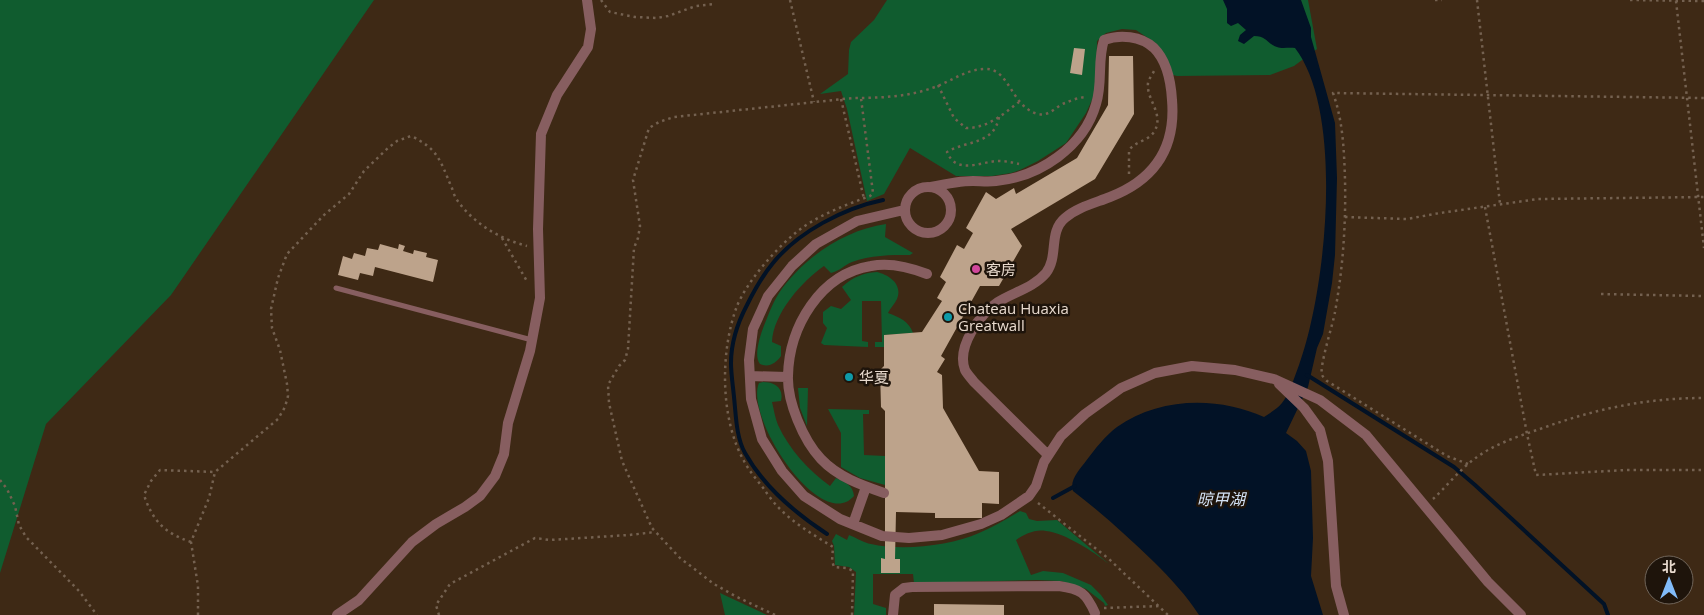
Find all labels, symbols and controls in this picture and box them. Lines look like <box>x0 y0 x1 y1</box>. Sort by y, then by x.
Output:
place label: 客房 <box>986 259 1016 279</box>
marker: 客房 <box>970 263 982 275</box>
place label: Chateau Huaxia Greatwall <box>958 298 1069 335</box>
marker: Chateau Huaxia Greatwall <box>942 311 954 323</box>
place label: 华夏 <box>859 367 889 387</box>
marker: 华夏 <box>843 371 855 383</box>
water label: 晾甲湖 <box>1197 488 1248 510</box>
north arrow <box>1644 555 1694 605</box>
text: 北 <box>1662 557 1676 576</box>

